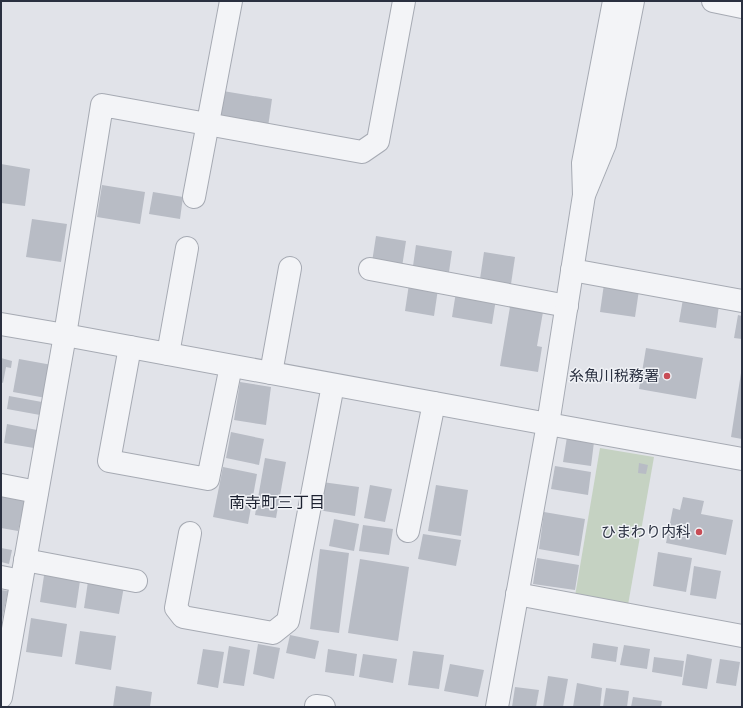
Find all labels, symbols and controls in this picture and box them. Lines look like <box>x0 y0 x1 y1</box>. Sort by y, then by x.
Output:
place label: 糸魚川税務署 <box>569 367 659 385</box>
marker: 糸魚川税務署 <box>662 371 672 381</box>
district label: 南寺町三丁目 <box>229 493 325 512</box>
place label: ひまわり内科 <box>601 523 691 541</box>
marker: ひまわり内科 <box>694 527 704 537</box>

